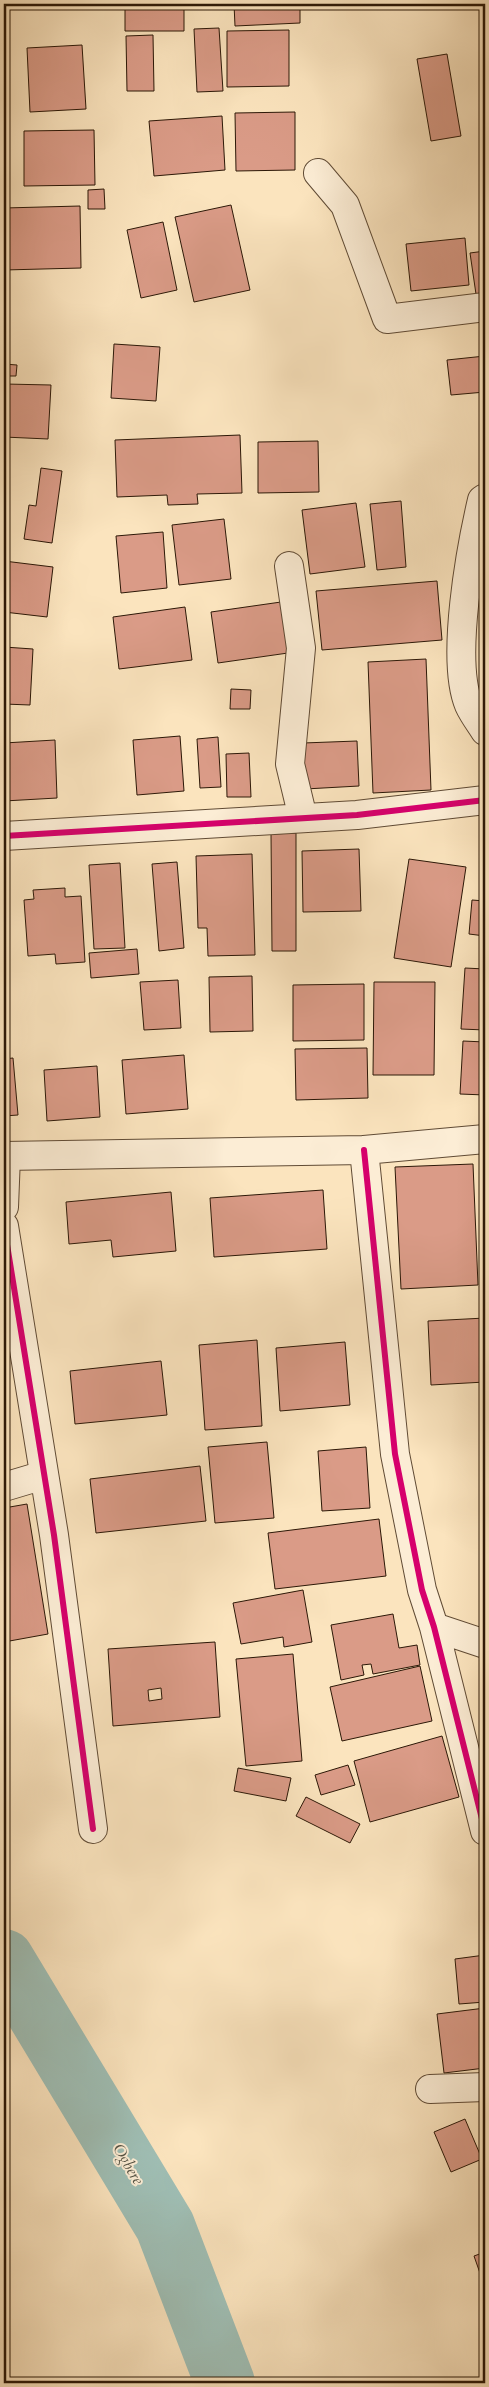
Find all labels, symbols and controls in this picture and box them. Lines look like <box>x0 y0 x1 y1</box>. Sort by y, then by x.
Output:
water label: Ogbere <box>107 2139 149 2189</box>

